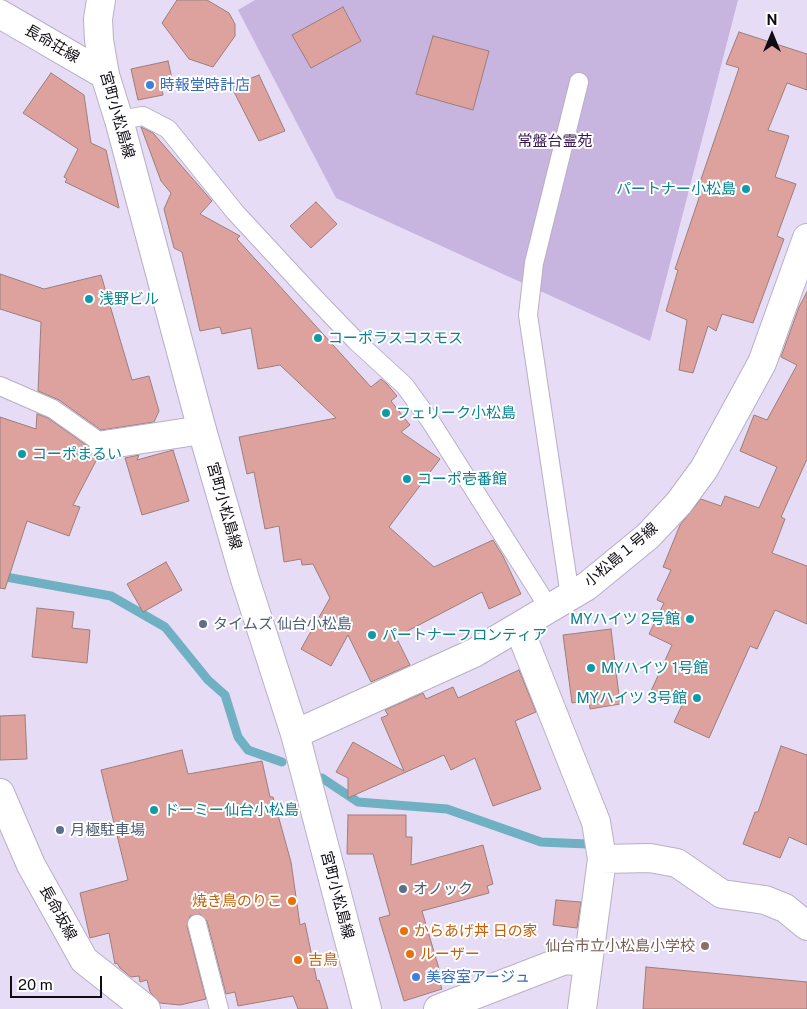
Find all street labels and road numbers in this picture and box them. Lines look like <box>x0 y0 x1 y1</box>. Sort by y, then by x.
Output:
street label: 長命荘線 <box>22 21 82 67</box>
street label: 宮町小松島線 <box>96 69 138 161</box>
street label: 宮町小松島線 <box>203 460 245 552</box>
street label: 小松島１号線 <box>581 519 661 591</box>
street label: 宮町小松島線 <box>317 849 357 941</box>
street label: 長命坂線 <box>36 882 80 944</box>

